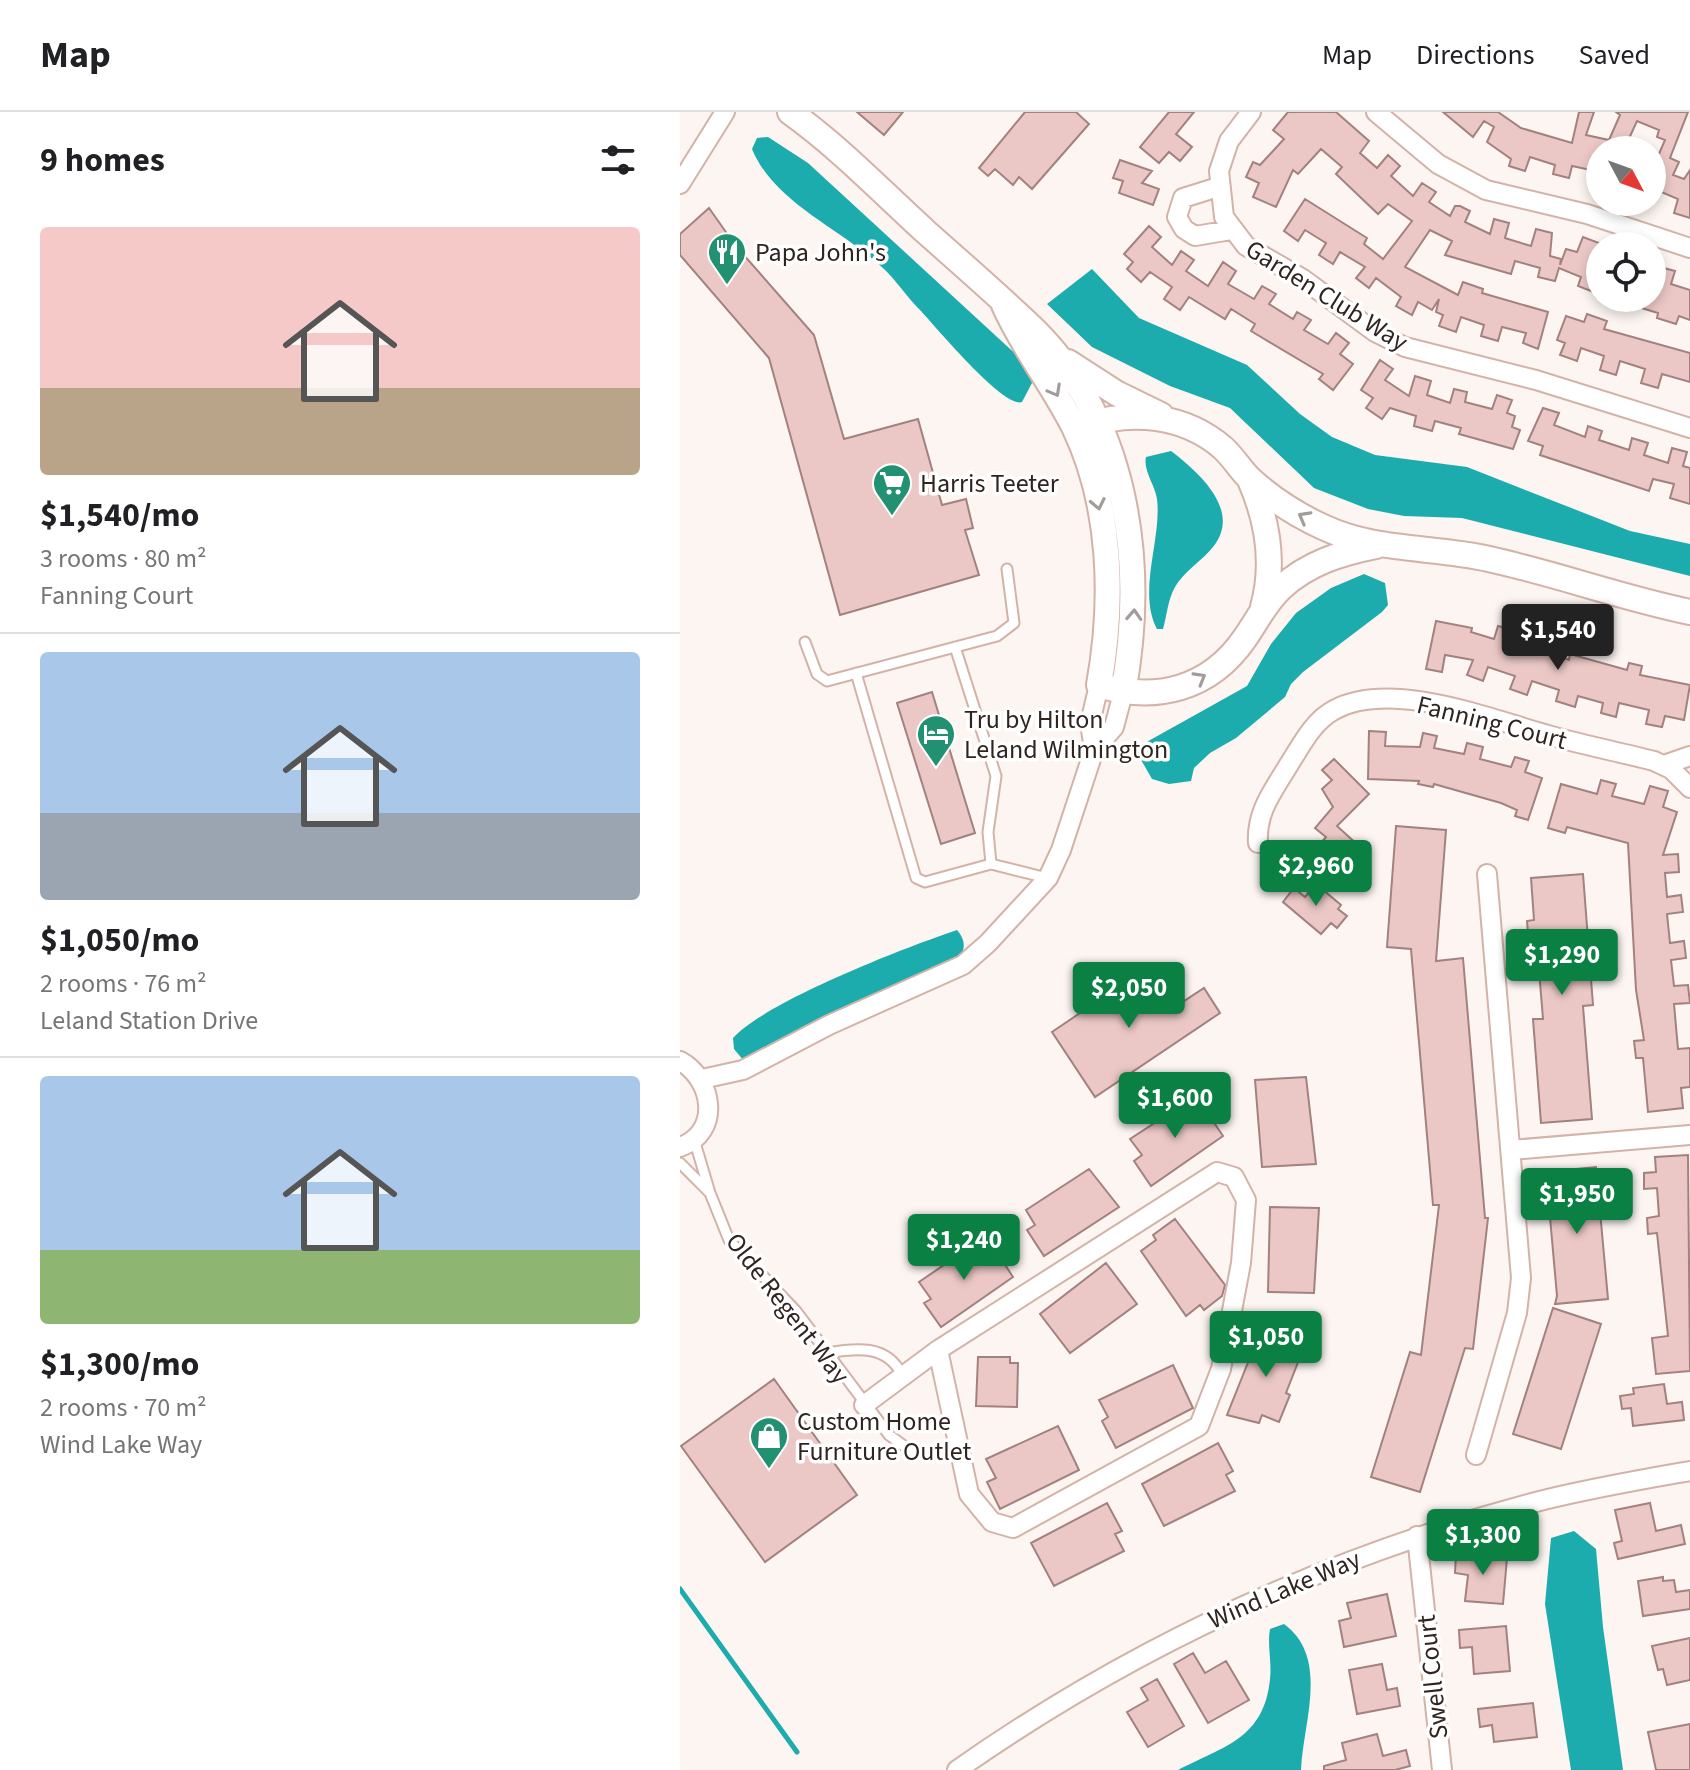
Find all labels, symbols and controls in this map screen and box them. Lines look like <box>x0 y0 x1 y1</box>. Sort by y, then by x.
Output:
text: Map <box>40 28 111 82</box>
text: Map <box>1322 35 1372 75</box>
text: Directions <box>1416 35 1535 75</box>
text: Saved <box>1579 35 1650 75</box>
text: 9 homes <box>40 136 165 185</box>
north arrow <box>1586 136 1666 216</box>
map controls <box>1586 136 1666 312</box>
icon: filters <box>596 138 640 182</box>
restaurant icon: Papa John's <box>706 231 748 286</box>
street label: Garden Club Way <box>1238 231 1415 360</box>
button: locate <box>1586 232 1666 312</box>
place label: Papa John's <box>755 234 886 271</box>
icon: home <box>268 279 412 423</box>
one-way arrow <box>1045 383 1060 397</box>
supermarket icon: Harris Teeter <box>871 462 913 517</box>
place label: Harris Teeter <box>920 465 1060 502</box>
text: $1,540/mo <box>40 491 200 540</box>
one-way arrow <box>1089 497 1106 510</box>
one-way arrow <box>1298 511 1313 527</box>
text: 3 rooms · 80 m² <box>40 540 207 577</box>
text: Fanning Court <box>40 577 193 614</box>
pin: $1,540 <box>1493 604 1623 672</box>
one-way arrow <box>1125 609 1142 621</box>
text: $1,540 <box>1520 611 1596 648</box>
one-way arrow <box>1191 673 1206 688</box>
street label: Fanning Court <box>1413 686 1571 759</box>
place label: Tru by Hilton Leland Wilmington <box>964 701 1168 768</box>
icon: home <box>268 704 412 848</box>
hotel icon: Tru by Hilton Leland Wilmington <box>915 713 957 768</box>
pin: $2,960 <box>1251 840 1381 908</box>
text: $2,960 <box>1278 847 1354 884</box>
text: $1,050/mo <box>40 916 200 965</box>
pin: $1,290 <box>1497 929 1627 997</box>
text: $1,290 <box>1524 936 1600 973</box>
pin: $2,050 <box>1064 962 1194 1030</box>
text: 2 rooms · 76 m² <box>40 965 207 1002</box>
text: $2,050 <box>1091 969 1167 1006</box>
text: Leland Station Drive <box>40 1002 258 1039</box>
pin: $1,600 <box>1110 1072 1240 1140</box>
text: $1,600 <box>1137 1079 1213 1116</box>
icon: home <box>268 1128 412 1272</box>
pin: $1,950 <box>1512 1168 1642 1236</box>
text: $1,950 <box>1539 1175 1615 1212</box>
pin: $1,240 <box>899 1214 1029 1282</box>
text: $1,240 <box>926 1221 1002 1258</box>
street label: Olde Regent Way <box>717 1225 858 1392</box>
pin: $1,050 <box>1201 1311 1331 1379</box>
text: $1,050 <box>1228 1318 1304 1355</box>
text: $1,300/mo <box>40 1340 200 1389</box>
text: 2 rooms · 70 m² <box>40 1389 207 1426</box>
place label: Custom Home Furniture Outlet <box>797 1403 971 1470</box>
shop icon: Custom Home Furniture Outlet <box>748 1415 790 1470</box>
text: Wind Lake Way <box>40 1426 202 1463</box>
pin: $1,300 <box>1418 1509 1548 1577</box>
text: $1,300 <box>1445 1516 1521 1553</box>
street label: Wind Lake Way <box>1202 1541 1366 1638</box>
street label: Swell Court <box>1408 1613 1457 1741</box>

